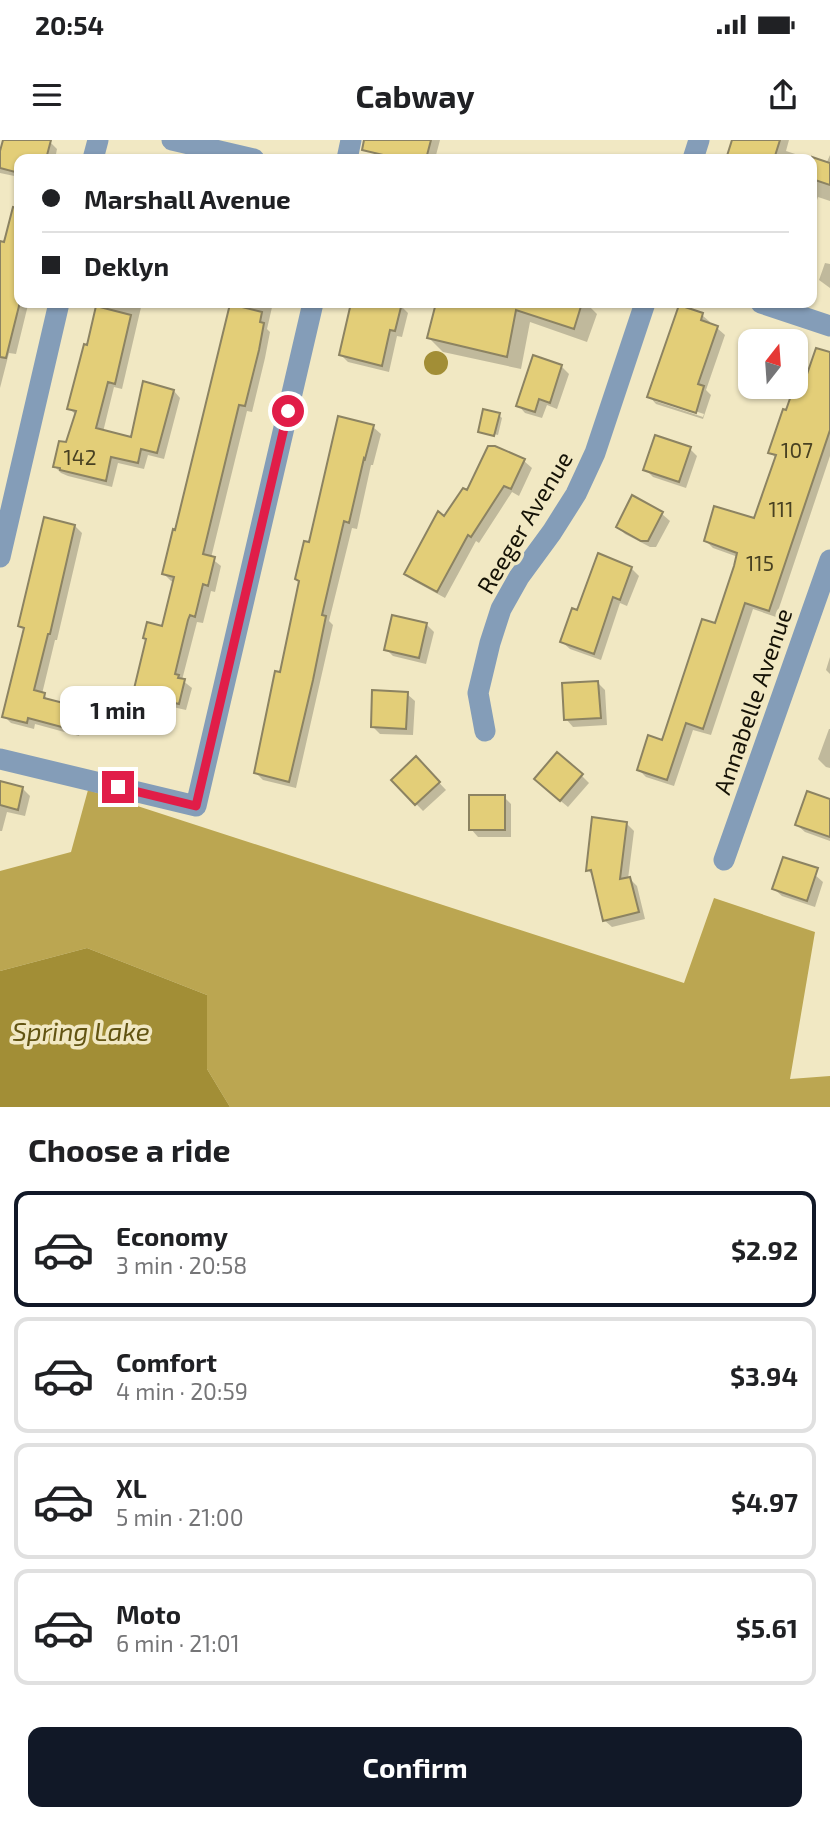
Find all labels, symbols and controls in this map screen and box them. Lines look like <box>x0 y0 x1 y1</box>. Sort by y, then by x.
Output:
text: 20:54 <box>35 9 104 40</box>
icon: menu <box>28 76 66 114</box>
text: Cabway <box>355 76 475 114</box>
icon: share <box>764 76 802 114</box>
text: Marshall Avenue <box>84 183 291 214</box>
text: Deklyn <box>84 250 169 281</box>
north arrow <box>738 329 808 399</box>
map controls <box>738 329 808 399</box>
route start <box>272 395 304 427</box>
house number: 107 <box>781 437 813 462</box>
house number: 142 <box>63 444 97 469</box>
street label: Reeger Avenue <box>470 446 578 598</box>
house number: 111 <box>768 496 794 521</box>
house number: 115 <box>746 550 774 575</box>
street label: Annabelle Avenue <box>707 604 797 798</box>
callout: 1 min <box>60 686 176 734</box>
text: 1 min <box>90 696 146 724</box>
route end <box>102 771 134 803</box>
water label: Spring Lake <box>12 1015 150 1046</box>
text: Choose a ride <box>28 1130 231 1168</box>
icon: car <box>32 1218 95 1281</box>
text: Economy <box>116 1220 228 1251</box>
text: $2.92 <box>731 1234 798 1265</box>
text: 3 min · 20:58 <box>116 1251 247 1279</box>
icon: car <box>32 1344 95 1407</box>
text: Comfort <box>116 1346 217 1377</box>
text: $3.94 <box>730 1360 798 1391</box>
text: 4 min · 20:59 <box>116 1377 248 1405</box>
icon: car <box>32 1470 95 1533</box>
text: XL <box>116 1472 147 1503</box>
text: $4.97 <box>731 1486 798 1517</box>
text: 5 min · 21:00 <box>116 1503 244 1531</box>
icon: car <box>32 1596 95 1659</box>
text: Moto <box>116 1598 181 1629</box>
text: $5.61 <box>736 1612 798 1643</box>
text: 6 min · 21:01 <box>116 1629 240 1657</box>
button: Confirm <box>28 1727 802 1807</box>

